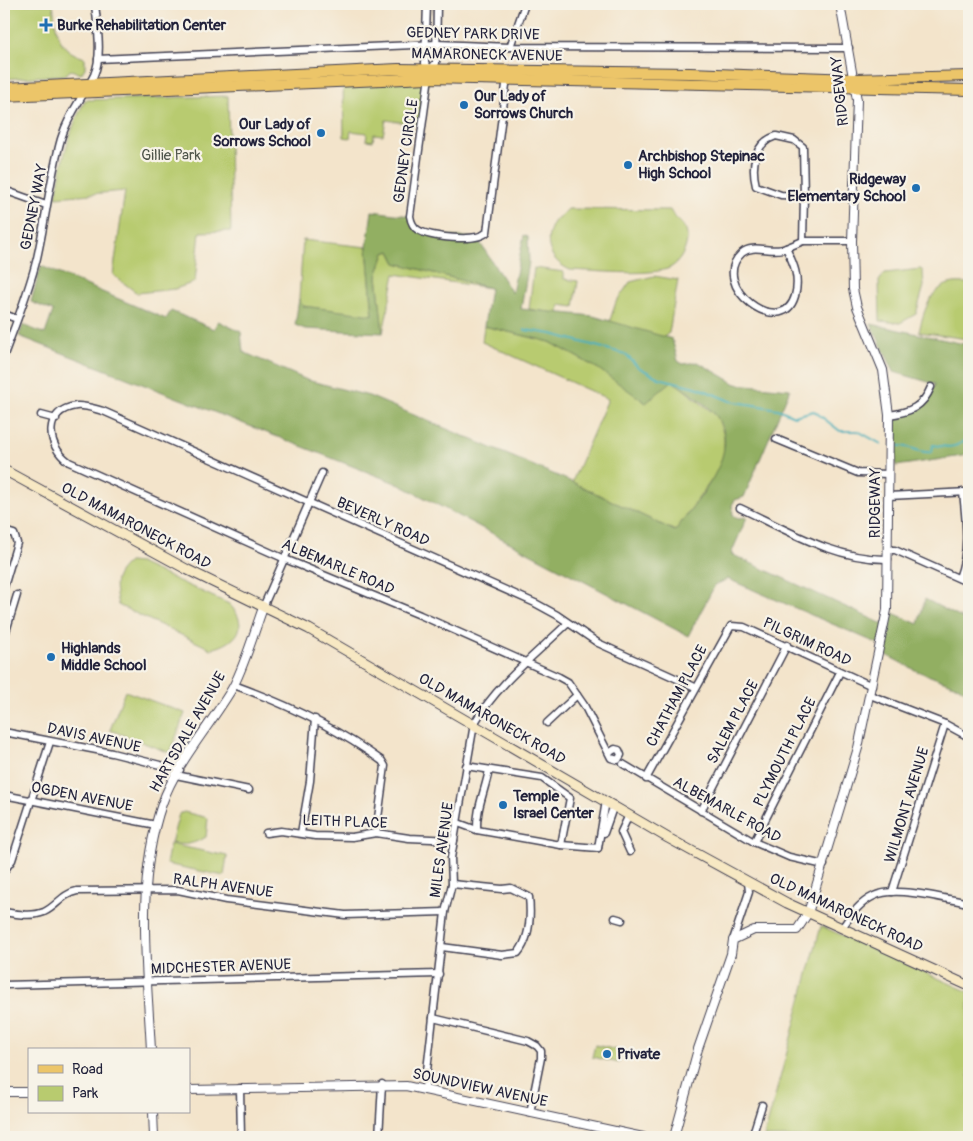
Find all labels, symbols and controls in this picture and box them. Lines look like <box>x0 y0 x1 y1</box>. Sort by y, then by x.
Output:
place label: Burke Rehabilitation Center <box>57 16 227 35</box>
marker: Burke Rehabilitation Center <box>39 18 53 32</box>
street label: GEDNEY PARK DRIVE <box>406 23 540 45</box>
street label: MAMARONECK AVENUE <box>411 44 563 66</box>
street label: RIDGEWAY <box>827 55 853 127</box>
place label: Our Lady of Sorrows Church <box>474 87 573 123</box>
street label: GEDNEY CIRCLE <box>389 98 423 204</box>
marker: Our Lady of Sorrows Church <box>458 99 470 111</box>
place label: Our Lady of Sorrows School <box>213 115 312 151</box>
marker: Our Lady of Sorrows School <box>315 127 327 139</box>
park label: Gillie Park <box>141 146 201 165</box>
place label: Archbishop Stepinac High School <box>638 147 765 183</box>
marker: Archbishop Stepinac High School <box>622 159 634 171</box>
street label: GEDNEY WAY <box>16 162 52 252</box>
place label: Ridgeway Elementary School <box>788 170 907 206</box>
marker: Ridgeway Elementary School <box>910 182 922 194</box>
street label: RIDGEWAY <box>866 468 885 538</box>
street label: OLD MAMARONECK ROAD <box>58 478 214 574</box>
street label: BEVERLY ROAD <box>334 493 432 551</box>
street label: ALBEMARLE ROAD <box>279 535 397 599</box>
street label: PILGRIM ROAD <box>760 613 854 671</box>
place label: Highlands Middle School <box>61 639 146 675</box>
street label: CHATHAM PLACE <box>642 642 712 750</box>
marker: Highlands Middle School <box>45 651 57 663</box>
street label: HARTSDALE AVENUE <box>146 668 230 796</box>
street label: OLD MAMARONECK ROAD <box>415 669 569 769</box>
street label: SALEM PLACE <box>703 677 763 767</box>
street label: PLYMOUTH PLACE <box>749 694 821 810</box>
street label: DAVIS AVENUE <box>45 719 143 757</box>
street label: WILMONT AVENUE <box>880 745 934 865</box>
street label: ALBEMARLE ROAD <box>670 772 784 848</box>
street label: OGDEN AVENUE <box>30 778 135 816</box>
place label: Temple Israel Center <box>512 787 595 823</box>
marker: Temple Israel Center <box>497 799 509 811</box>
street label: MILES AVENUE <box>426 801 458 899</box>
street label: LEITH PLACE <box>302 811 388 833</box>
street label: OLD MAMARONECK ROAD <box>766 869 926 957</box>
street label: RALPH AVENUE <box>172 870 274 902</box>
street label: MIDCHESTER AVENUE <box>150 955 292 979</box>
place label: Private <box>617 1045 661 1064</box>
legend <box>28 1048 190 1114</box>
marker: Private <box>601 1048 613 1060</box>
text: Road <box>72 1060 103 1079</box>
street label: SOUNDVIEW AVENUE <box>411 1064 549 1112</box>
text: Park <box>72 1084 99 1103</box>

